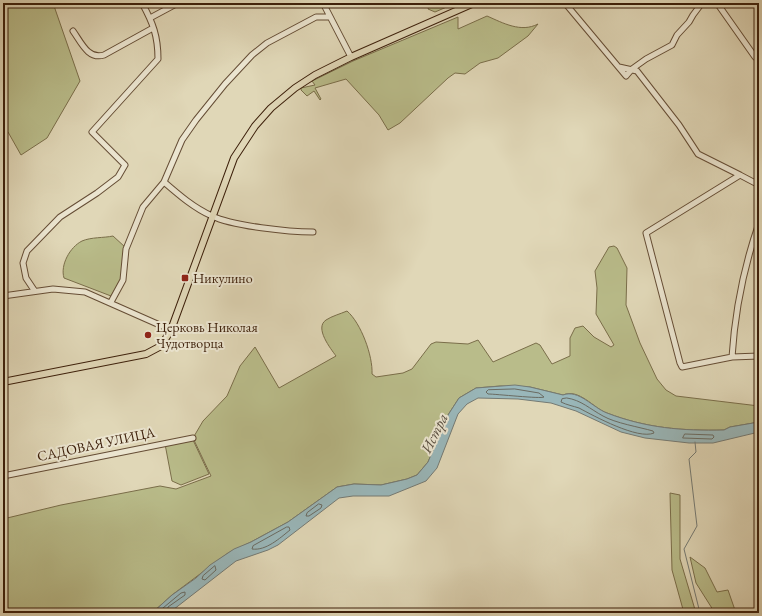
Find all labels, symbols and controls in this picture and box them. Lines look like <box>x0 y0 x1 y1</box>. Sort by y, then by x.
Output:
place label: Никулино <box>193 269 253 287</box>
marker: Никулино <box>180 273 190 283</box>
place label: Церковь Николая Чудотворца <box>156 318 258 352</box>
marker: Церковь Николая Чудотворца <box>143 330 153 340</box>
water label: Истра <box>416 410 452 457</box>
street label: САДОВАЯ УЛИЦА <box>35 423 157 465</box>

